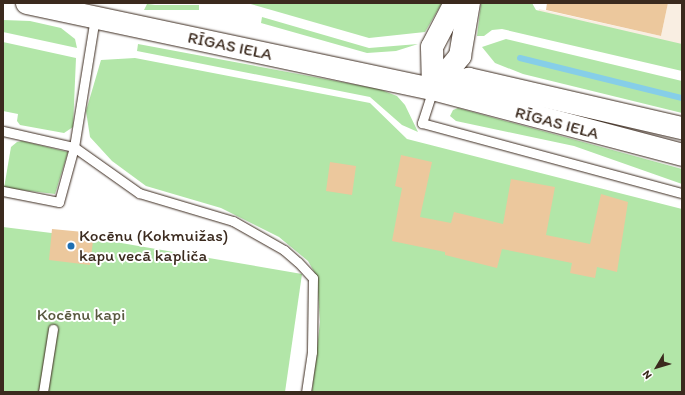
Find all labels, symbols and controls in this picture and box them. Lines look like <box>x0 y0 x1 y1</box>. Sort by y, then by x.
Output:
street label: RĪGAS IELA <box>185 27 275 65</box>
street label: RĪGAS IELA <box>512 102 602 144</box>
place label: Kocēnu (Kokmuižas) kapu vecā kapliča <box>79 226 228 266</box>
marker: Kocēnu (Kokmuižas) kapu vecā kapliča <box>66 241 76 251</box>
park label: Kocēnu kapi <box>37 305 125 325</box>
north arrow <box>637 347 677 387</box>
text: N <box>640 368 655 382</box>

